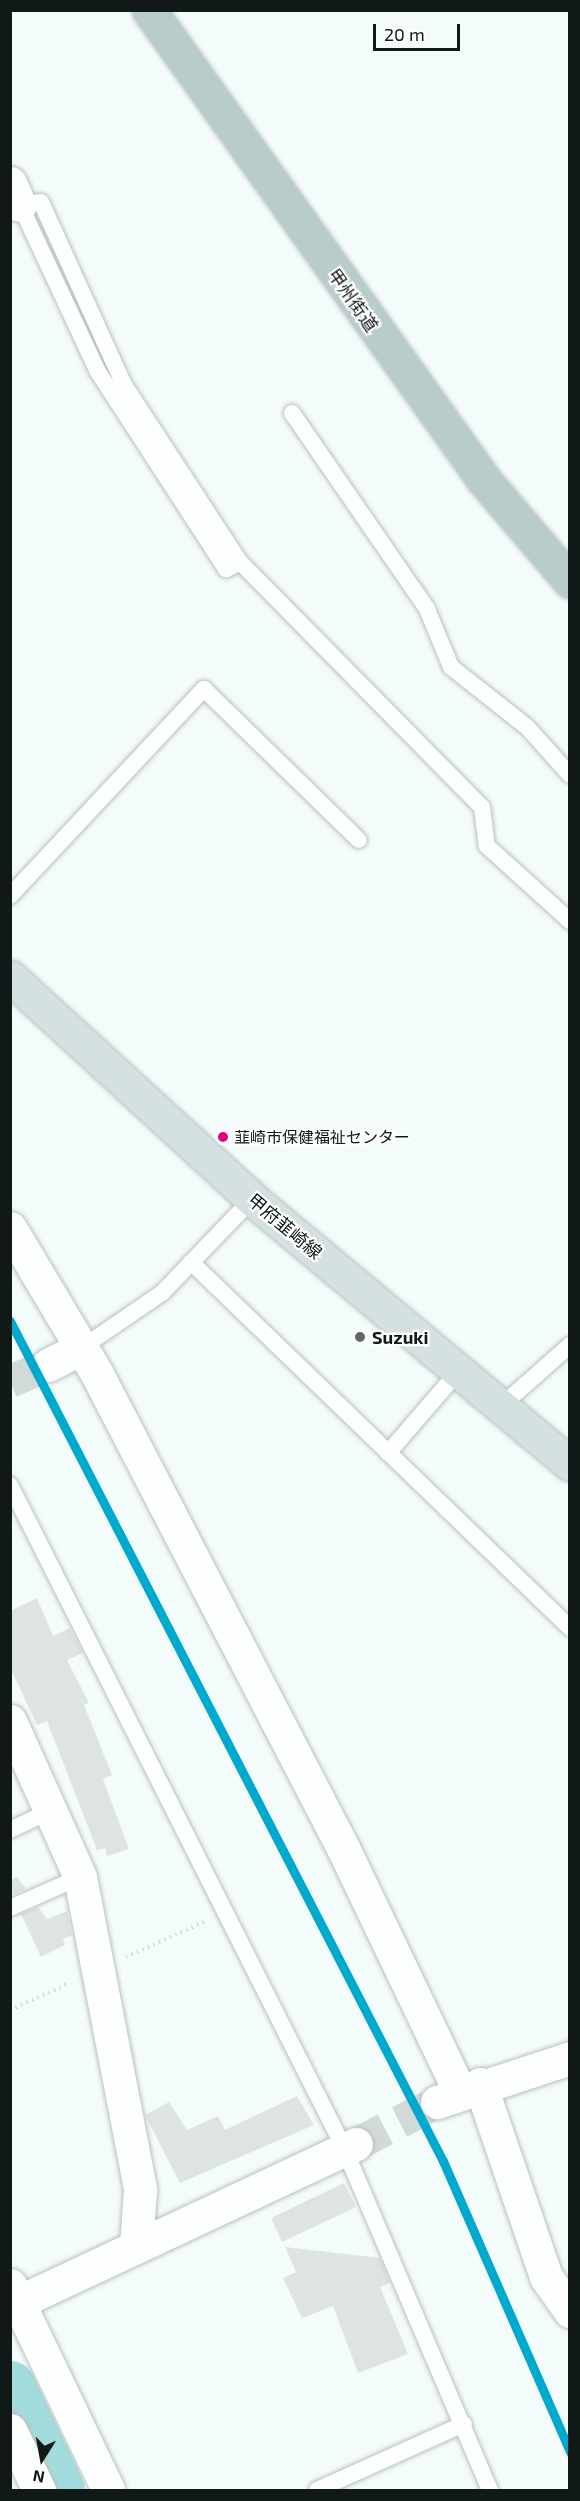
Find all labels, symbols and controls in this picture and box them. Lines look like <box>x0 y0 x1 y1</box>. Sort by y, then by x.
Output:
scale bar <box>376 12 463 50</box>
text: 20 m <box>384 23 425 45</box>
street label: 甲州街道 <box>324 264 382 336</box>
place label: 韮崎市保健福祉センター <box>234 1127 410 1147</box>
marker: 韮崎市保健福祉センター <box>217 1131 229 1143</box>
street label: 甲府韮崎線 <box>244 1189 326 1263</box>
place label: Suzuki <box>372 1326 428 1348</box>
marker: Suzuki <box>353 1330 367 1344</box>
north arrow <box>12 2429 72 2489</box>
text: N <box>31 2467 46 2488</box>

